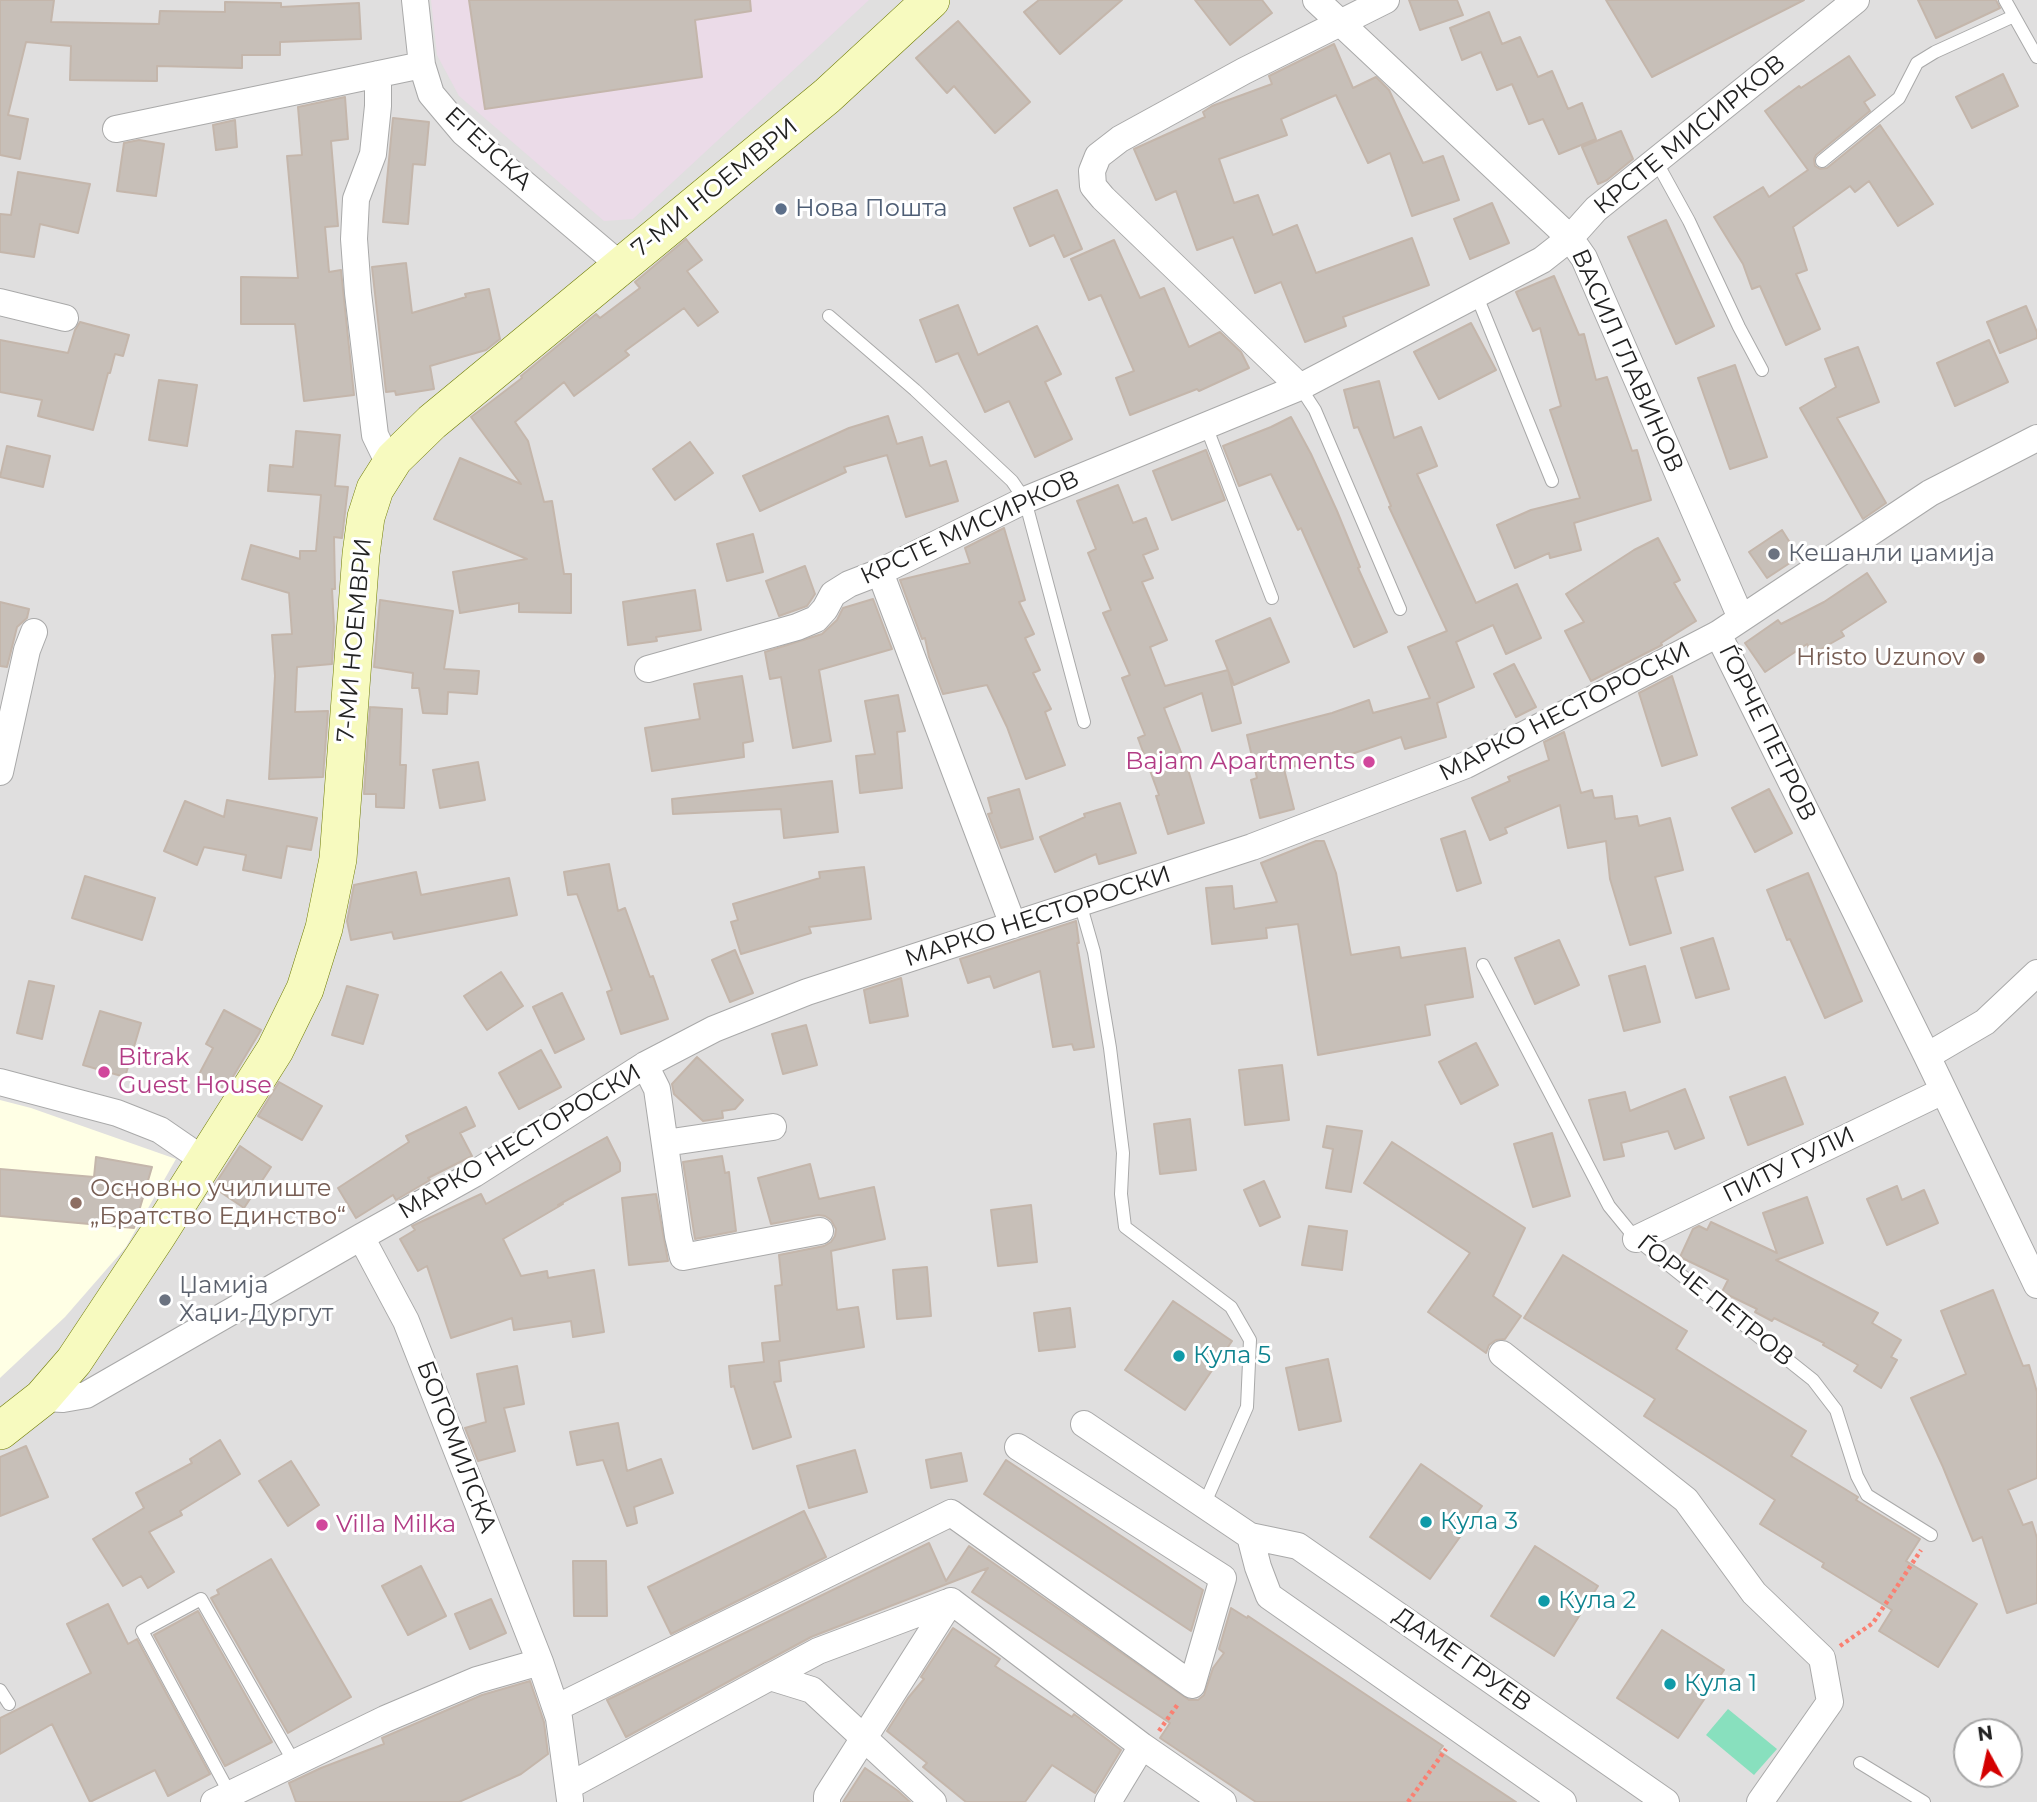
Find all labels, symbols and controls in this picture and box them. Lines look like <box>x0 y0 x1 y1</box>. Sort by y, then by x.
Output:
street label: КРСТЕ МИСИРКОВ <box>1589 49 1791 221</box>
street label: ЕГЕЈСКА <box>438 101 538 197</box>
street label: 7-МИ НОЕМВРИ <box>626 112 804 264</box>
place label: Нова Пошта <box>795 195 948 223</box>
marker: Нова Пошта <box>773 201 789 217</box>
street label: ВАСИЛ ГЛАВИНОВ <box>1565 245 1689 477</box>
street label: КРСТЕ МИСИРКОВ <box>856 465 1084 591</box>
street label: 7-МИ НОЕМВРИ <box>332 537 378 743</box>
place label: Кешанли џамија <box>1788 540 1995 568</box>
marker: Кешанли џамија <box>1766 546 1782 562</box>
street label: МАРКО НЕСТОРОСКИ <box>1435 636 1695 788</box>
street label: ЃОРЧЕ ПЕТРОВ <box>1712 640 1822 826</box>
place label: Hristo Uzunov <box>1796 644 1965 672</box>
marker: Hristo Uzunov <box>1971 650 1987 666</box>
place label: Bajam Apartments <box>1125 748 1355 776</box>
marker: Bajam Apartments <box>1361 754 1377 770</box>
street label: МАРКО НЕСТОРОСКИ <box>901 860 1175 974</box>
place label: Bitrak Guest House <box>118 1044 272 1100</box>
street label: МАРКО НЕСТОРОСКИ <box>393 1058 647 1226</box>
marker: Bitrak Guest House <box>96 1064 112 1080</box>
street label: ПИТУ ГУЛИ <box>1718 1121 1860 1209</box>
place label: Основно училиште „Братство Единство“ <box>90 1175 346 1231</box>
marker: Основно училиште „Братство Единство“ <box>68 1195 84 1211</box>
street label: ЃОРЧЕ ПЕТРОВ <box>1631 1229 1799 1373</box>
place label: Џамија Хаџи-Дургут <box>179 1272 333 1328</box>
marker: Џамија Хаџи-Дургут <box>157 1292 173 1308</box>
place label: Кула 5 <box>1193 1342 1271 1370</box>
marker: Кула 5 <box>1171 1348 1187 1364</box>
street label: БОГОМИЛСКА <box>410 1357 502 1537</box>
place label: Кула 3 <box>1440 1508 1518 1536</box>
place label: Villa Milka <box>336 1511 456 1539</box>
marker: Кула 3 <box>1418 1514 1434 1530</box>
marker: Villa Milka <box>314 1517 330 1533</box>
place label: Кула 2 <box>1558 1587 1636 1615</box>
marker: Кула 2 <box>1536 1593 1552 1609</box>
street label: ДАМЕ ГРУЕВ <box>1387 1602 1537 1718</box>
place label: Кула 1 <box>1684 1670 1757 1698</box>
marker: Кула 1 <box>1662 1676 1678 1692</box>
north arrow <box>1953 1718 2023 1788</box>
text: N <box>1976 1721 1994 1746</box>

